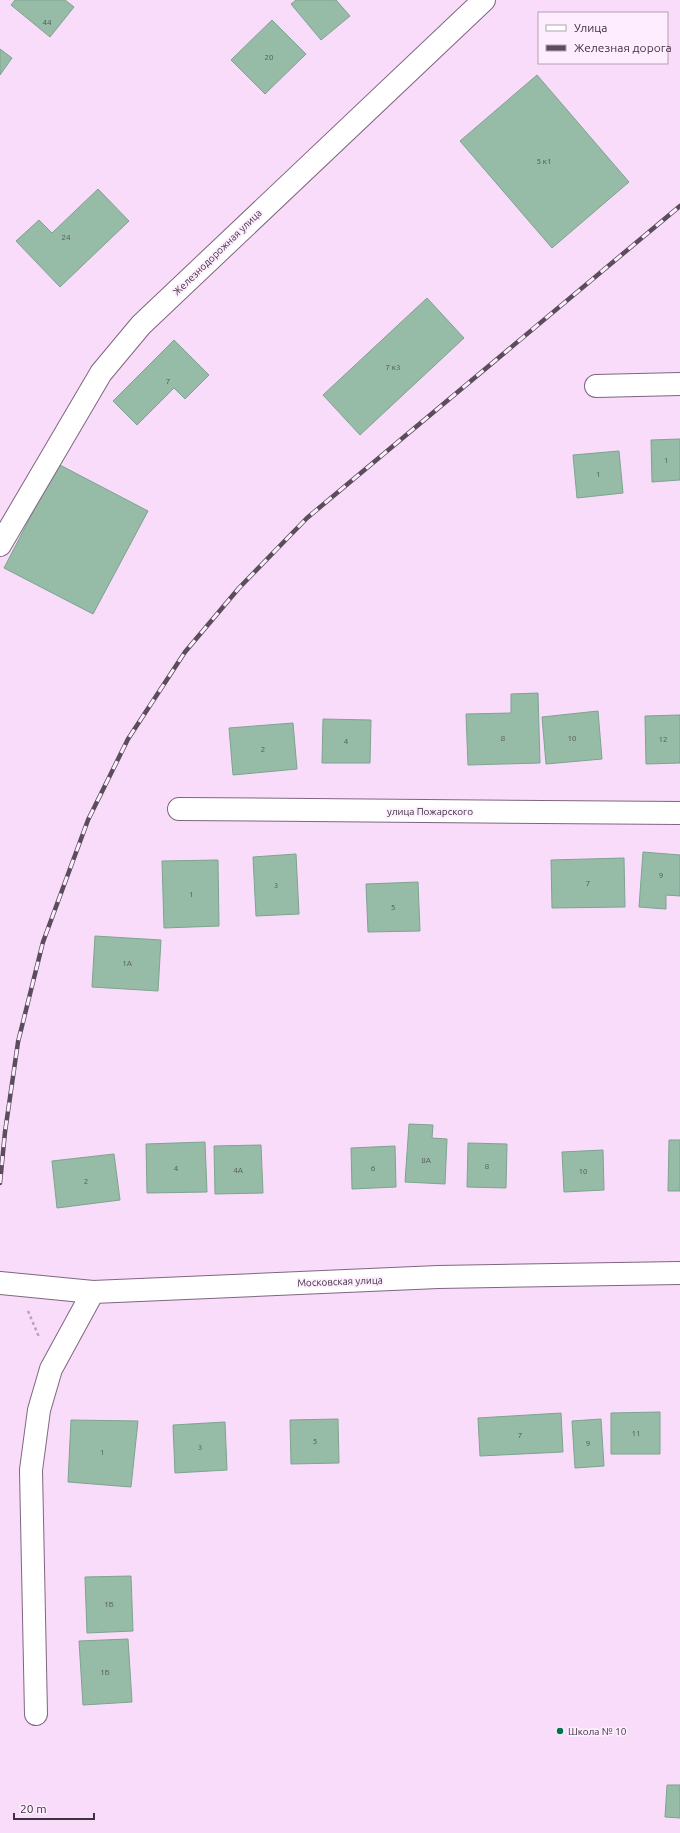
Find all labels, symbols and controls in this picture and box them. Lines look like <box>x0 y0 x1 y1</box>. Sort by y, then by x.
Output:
legend <box>538 12 668 64</box>
house number: 44 <box>42 18 52 27</box>
text: Улица <box>574 21 607 34</box>
text: Железная дорога <box>574 41 672 54</box>
house number: 20 <box>264 53 274 62</box>
house number: 5 к1 <box>537 157 551 166</box>
street label: Железнодорожная улица <box>171 207 264 298</box>
house number: 24 <box>61 233 71 242</box>
house number: 7 к3 <box>386 363 400 372</box>
house number: 7 <box>166 377 170 386</box>
house number: 1 <box>664 456 668 465</box>
house number: 1 <box>596 470 600 479</box>
house number: 8 <box>501 734 506 743</box>
house number: 10 <box>567 734 577 743</box>
house number: 12 <box>658 735 668 744</box>
house number: 4 <box>344 737 349 746</box>
house number: 2 <box>261 745 265 754</box>
street label: улица Пожарского <box>387 806 473 817</box>
house number: 9 <box>659 871 663 880</box>
house number: 7 <box>586 879 590 888</box>
house number: 3 <box>274 881 278 890</box>
house number: 1 <box>189 890 193 899</box>
house number: 5 <box>391 903 395 912</box>
house number: 1А <box>122 959 133 968</box>
house number: 8А <box>421 1156 432 1165</box>
house number: 8 <box>485 1162 490 1171</box>
house number: 4 <box>174 1164 179 1173</box>
house number: 6 <box>371 1164 376 1173</box>
house number: 4А <box>233 1166 244 1175</box>
house number: 10 <box>578 1167 588 1176</box>
house number: 2 <box>84 1177 88 1186</box>
street label: Московская улица <box>297 1275 383 1288</box>
house number: 11 <box>631 1429 641 1438</box>
house number: 7 <box>518 1431 522 1440</box>
house number: 5 <box>313 1437 317 1446</box>
house number: 9 <box>586 1439 590 1448</box>
house number: 3 <box>198 1443 202 1452</box>
house number: 1 <box>100 1448 104 1457</box>
house number: 1Б <box>104 1600 114 1609</box>
house number: 1Б <box>100 1668 110 1677</box>
marker: Школа № 10 <box>555 1726 565 1736</box>
place label: Школа № 10 <box>568 1726 627 1737</box>
scale bar <box>14 1795 94 1821</box>
text: 20 m <box>20 1802 47 1815</box>

